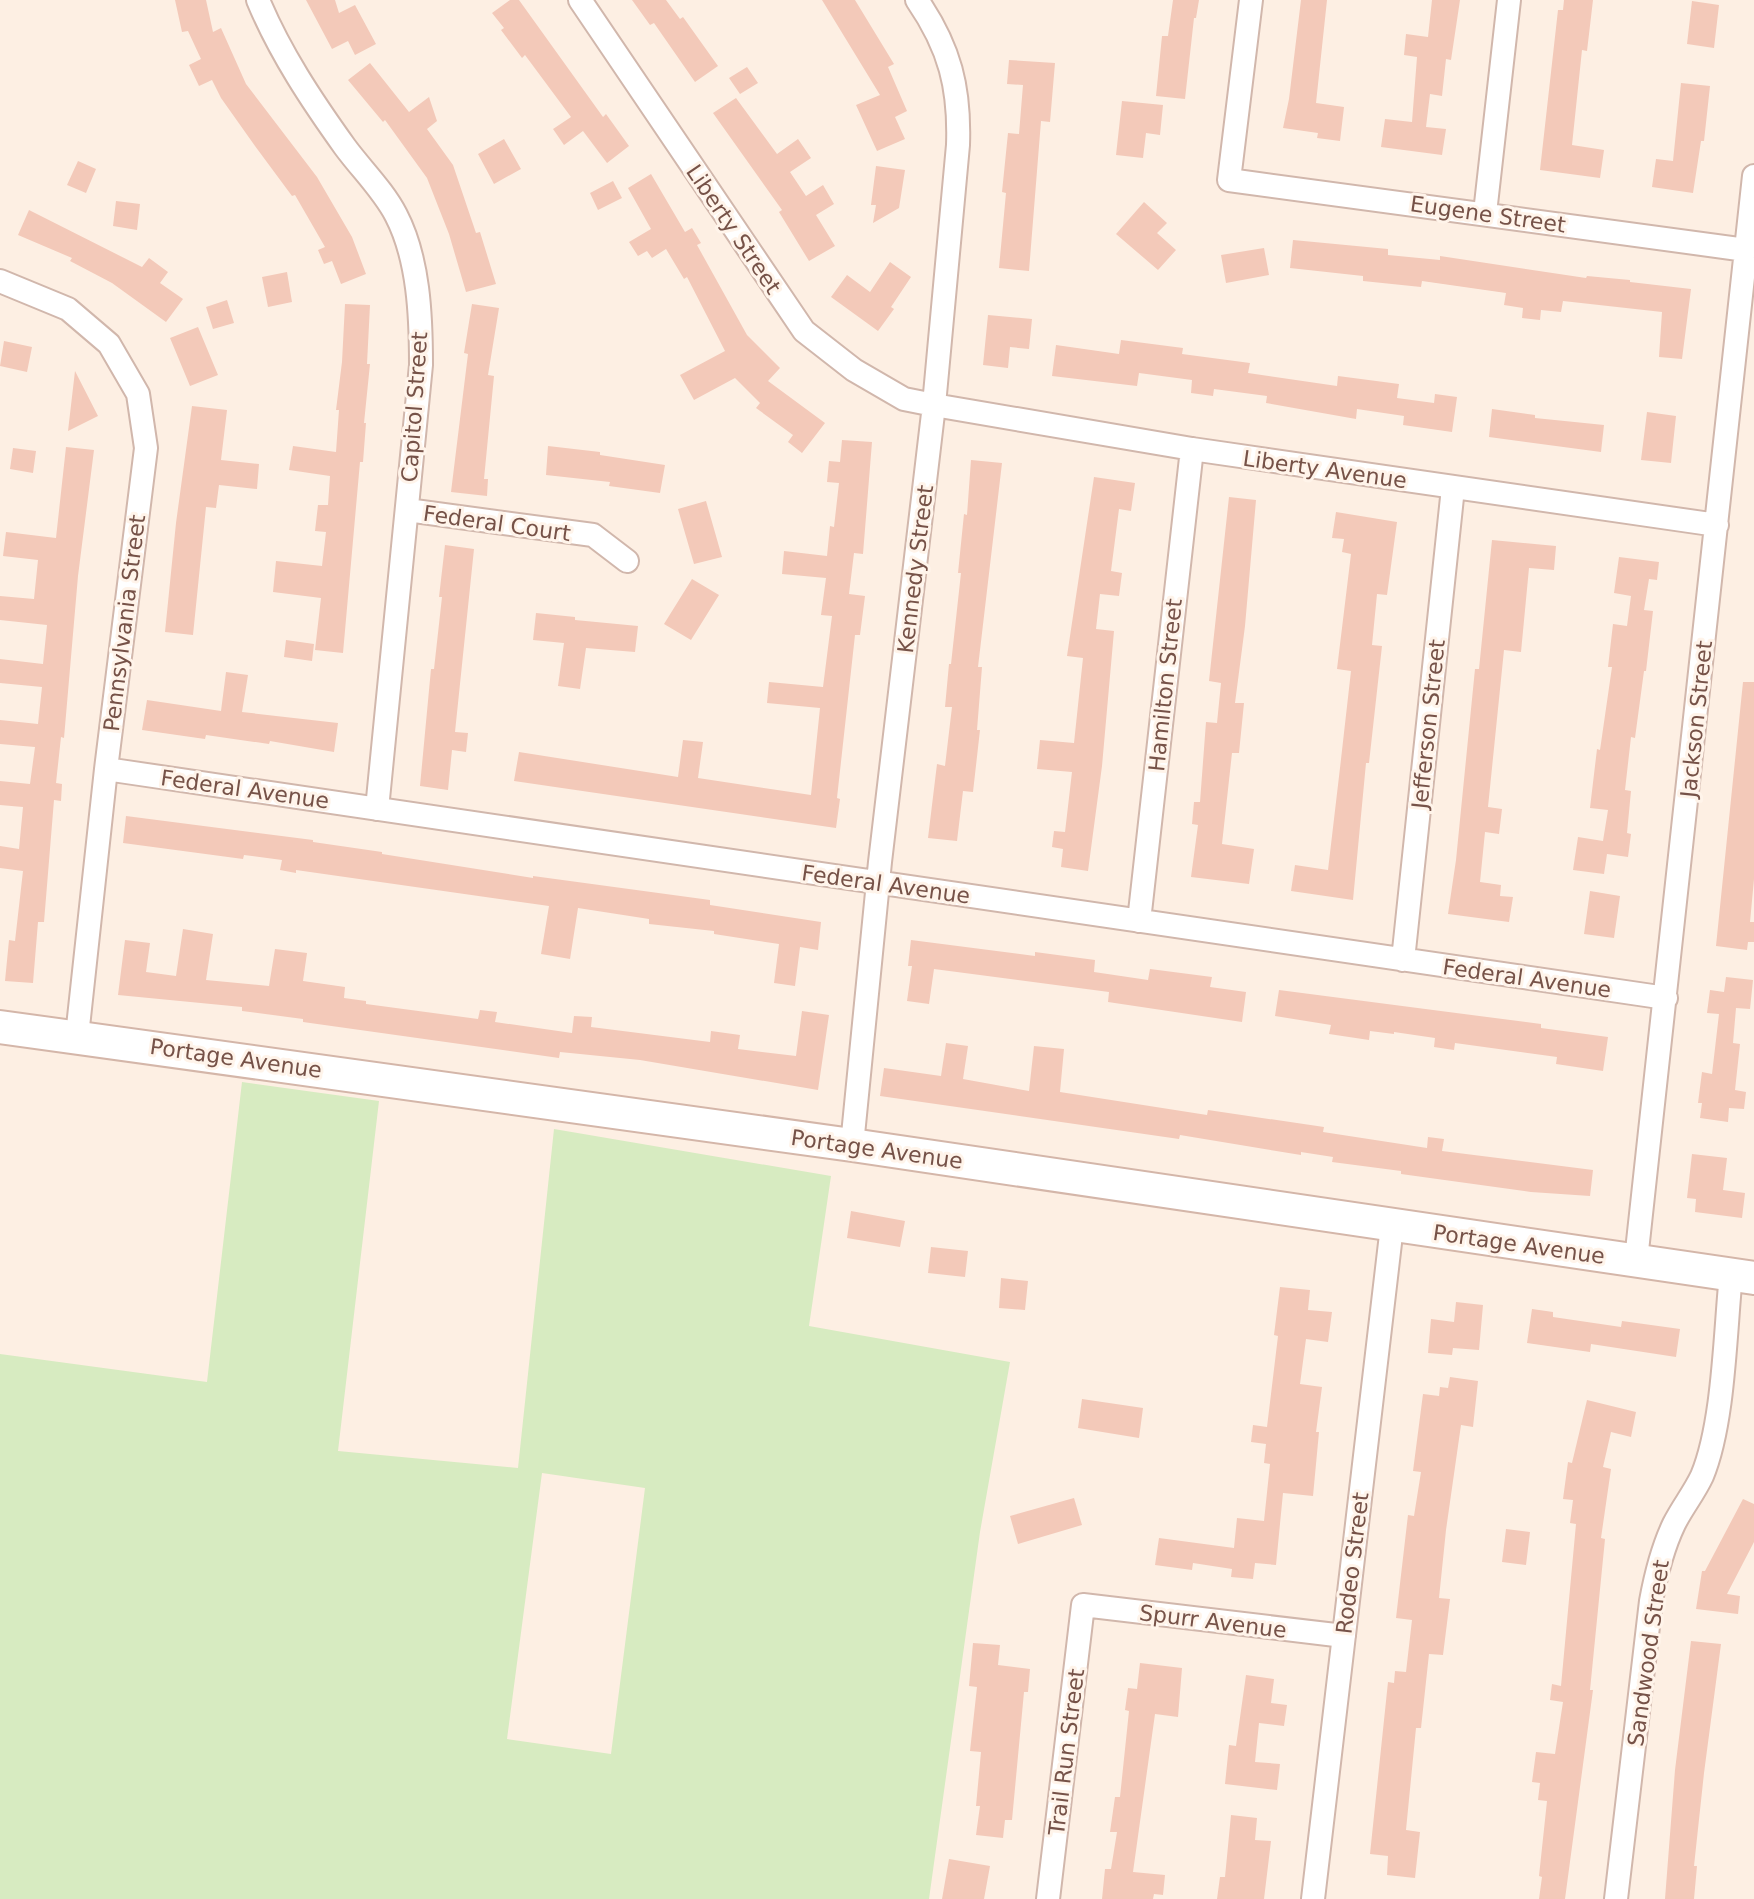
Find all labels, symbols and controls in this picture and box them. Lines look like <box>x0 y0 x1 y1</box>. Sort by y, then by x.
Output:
street label: Liberty Street <box>681 160 786 299</box>
street label: Eugene Street <box>1409 191 1568 238</box>
street label: Capitol Street <box>397 330 432 483</box>
street label: Liberty Avenue <box>1241 446 1409 493</box>
street label: Kennedy Street <box>893 483 938 655</box>
street label: Federal Court <box>422 501 573 546</box>
street label: Pennsylvania Street <box>99 513 150 733</box>
street label: Hamilton Street <box>1144 597 1187 773</box>
street label: Jefferson Street <box>1407 638 1450 812</box>
street label: Jackson Street <box>1676 639 1717 801</box>
street label: Federal Avenue <box>159 765 331 814</box>
street label: Federal Avenue <box>800 860 972 909</box>
street label: Federal Avenue <box>1441 954 1613 1003</box>
street label: Portage Avenue <box>148 1034 323 1083</box>
street label: Portage Avenue <box>789 1125 964 1174</box>
street label: Portage Avenue <box>1431 1220 1606 1269</box>
street label: Rodeo Street <box>1331 1490 1374 1635</box>
street label: Sandwood Street <box>1623 1558 1674 1748</box>
street label: Spurr Avenue <box>1138 1600 1288 1643</box>
street label: Trail Run Street <box>1044 1667 1089 1838</box>

